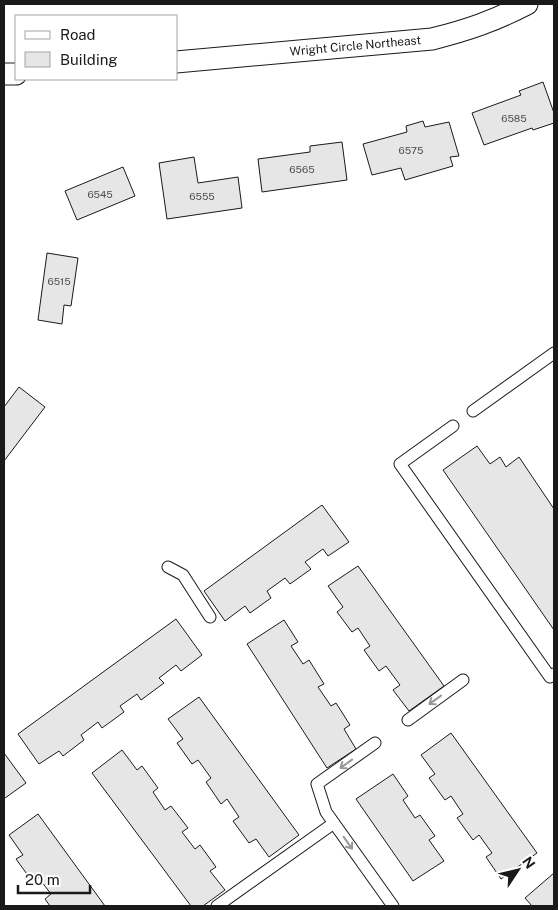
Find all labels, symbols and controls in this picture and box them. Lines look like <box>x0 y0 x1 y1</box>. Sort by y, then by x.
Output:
legend <box>15 15 178 80</box>
text: Road <box>60 26 96 43</box>
street label: Wright Circle Northeast <box>289 33 422 59</box>
text: Building <box>60 51 118 68</box>
house number: 6585 <box>501 112 527 124</box>
house number: 6575 <box>398 144 424 156</box>
house number: 6565 <box>289 163 315 175</box>
house number: 6545 <box>87 188 113 200</box>
house number: 6555 <box>189 190 215 202</box>
house number: 6515 <box>47 275 71 287</box>
one-way arrow <box>429 695 443 705</box>
one-way arrow <box>339 759 353 769</box>
one-way arrow <box>343 835 353 849</box>
north arrow <box>493 845 543 895</box>
text: N <box>519 853 538 872</box>
scale bar <box>18 862 90 894</box>
text: 20 m <box>25 871 60 888</box>

